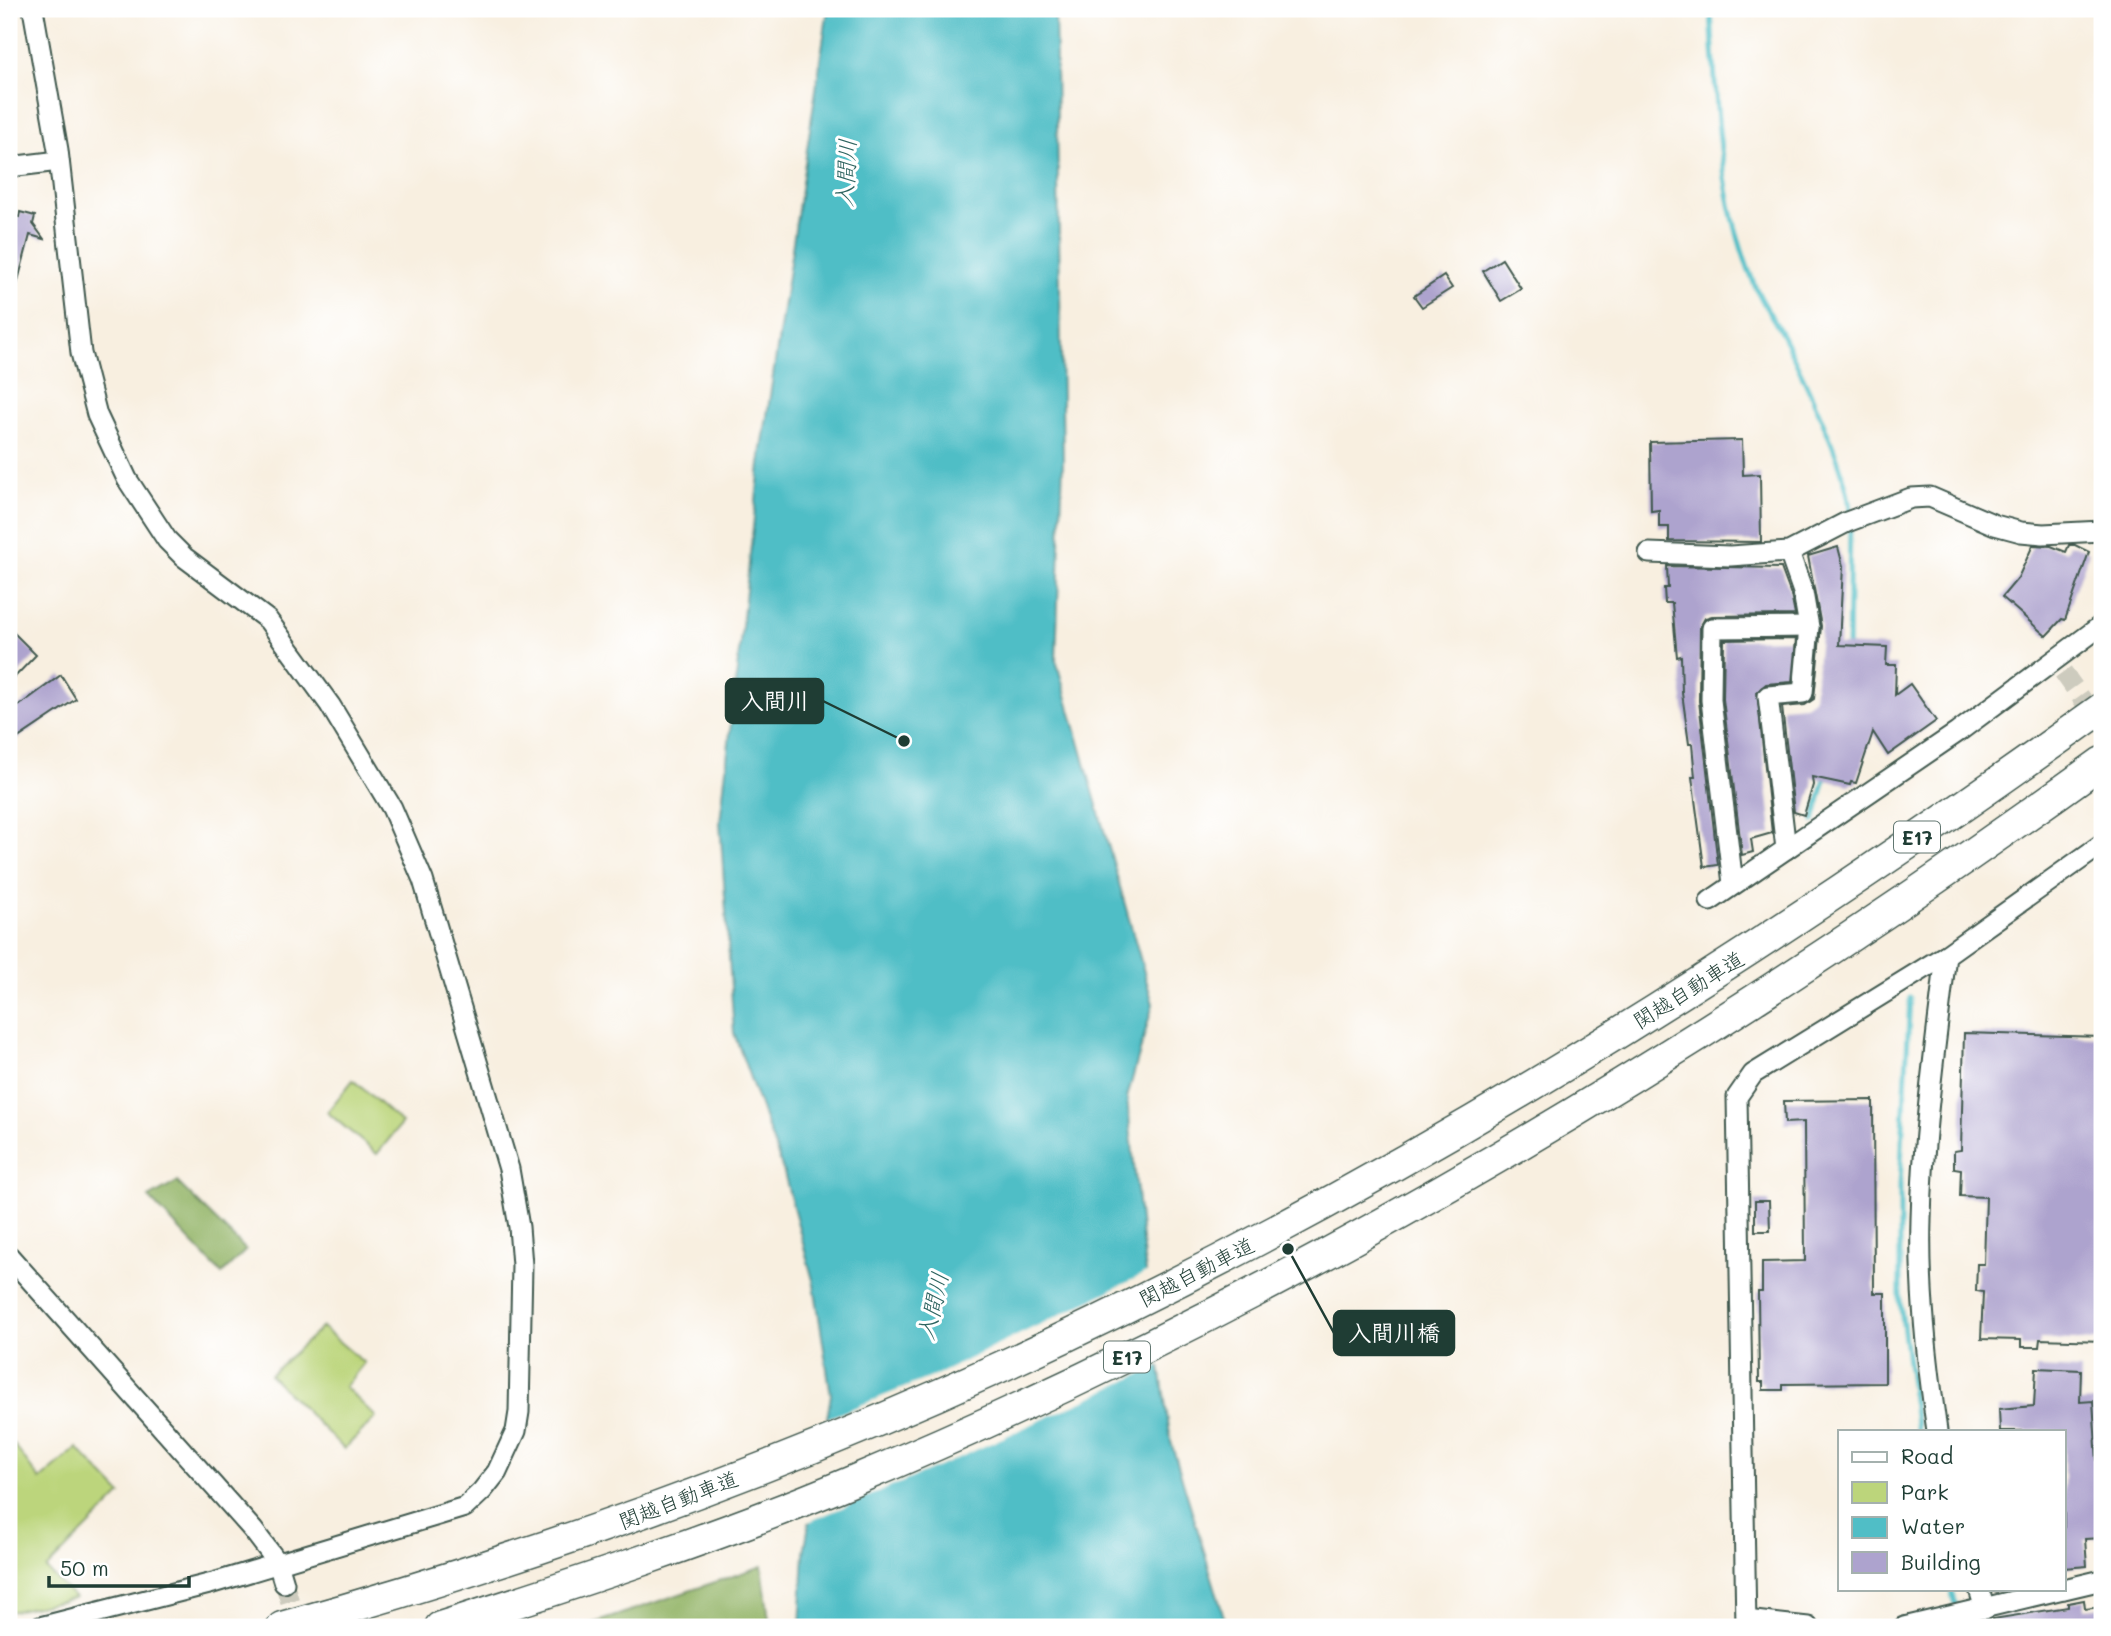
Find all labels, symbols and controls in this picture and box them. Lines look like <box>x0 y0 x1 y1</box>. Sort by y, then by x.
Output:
water label: 入間川 <box>828 138 862 208</box>
callout: 入間川 <box>726 679 823 723</box>
text: 入間川 <box>741 685 810 715</box>
road number: E17 <box>1894 822 1940 852</box>
street label: 関越自動車道 <box>1627 944 1749 1034</box>
street label: 関越自動車道 <box>1134 1230 1258 1312</box>
water label: 入間川 <box>910 1269 954 1343</box>
callout: 入間川橋 <box>1334 1311 1454 1355</box>
text: 入間川橋 <box>1348 1317 1440 1347</box>
road number: E17 <box>1104 1342 1150 1372</box>
legend <box>1838 1430 2066 1590</box>
text: Road <box>1901 1442 1953 1469</box>
street label: 関越自動車道 <box>614 1464 742 1534</box>
text: Park <box>1901 1478 1949 1505</box>
text: Water <box>1901 1512 1965 1539</box>
scale bar <box>49 1545 189 1589</box>
text: Building <box>1901 1548 1981 1575</box>
text: 50 m <box>60 1554 109 1581</box>

